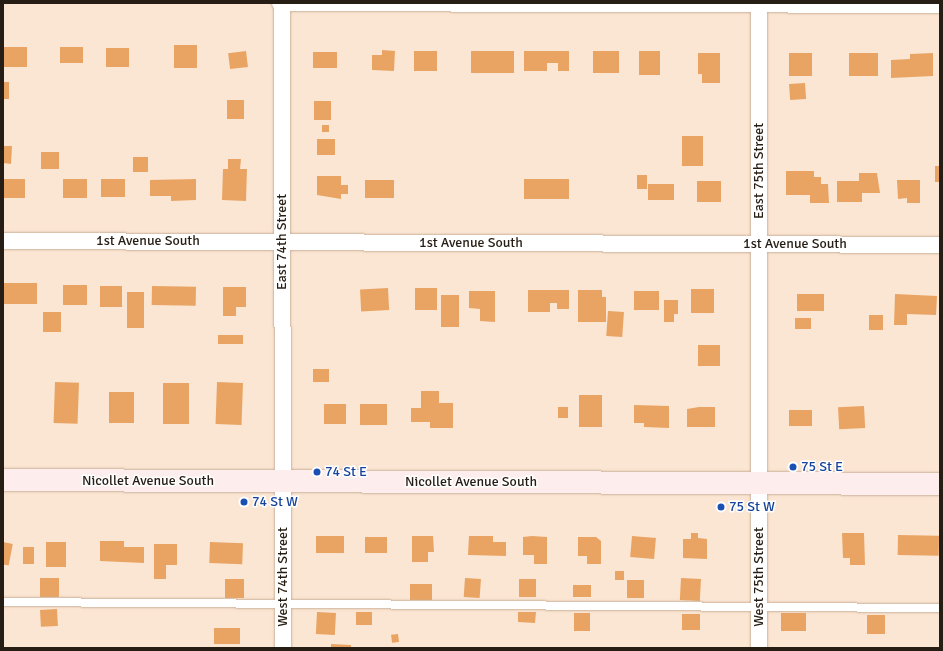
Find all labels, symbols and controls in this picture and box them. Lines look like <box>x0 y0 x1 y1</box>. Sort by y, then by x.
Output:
street label: East 75th Street <box>751 123 767 219</box>
street label: East 74th Street <box>274 194 290 290</box>
street label: 1st Avenue South <box>96 233 200 249</box>
street label: 1st Avenue South <box>419 235 523 251</box>
street label: 1st Avenue South <box>743 236 847 252</box>
place label: 75 St E <box>801 459 843 475</box>
marker: 75 St E <box>788 462 798 472</box>
place label: 74 St E <box>325 464 367 480</box>
marker: 74 St E <box>312 467 322 477</box>
street label: Nicollet Avenue South <box>82 473 214 489</box>
street label: Nicollet Avenue South <box>405 474 537 490</box>
place label: 74 St W <box>252 494 298 510</box>
marker: 74 St W <box>239 497 249 507</box>
place label: 75 St W <box>729 499 775 515</box>
marker: 75 St W <box>716 502 726 512</box>
street label: West 74th Street <box>275 527 291 627</box>
street label: West 75th Street <box>751 527 767 627</box>

